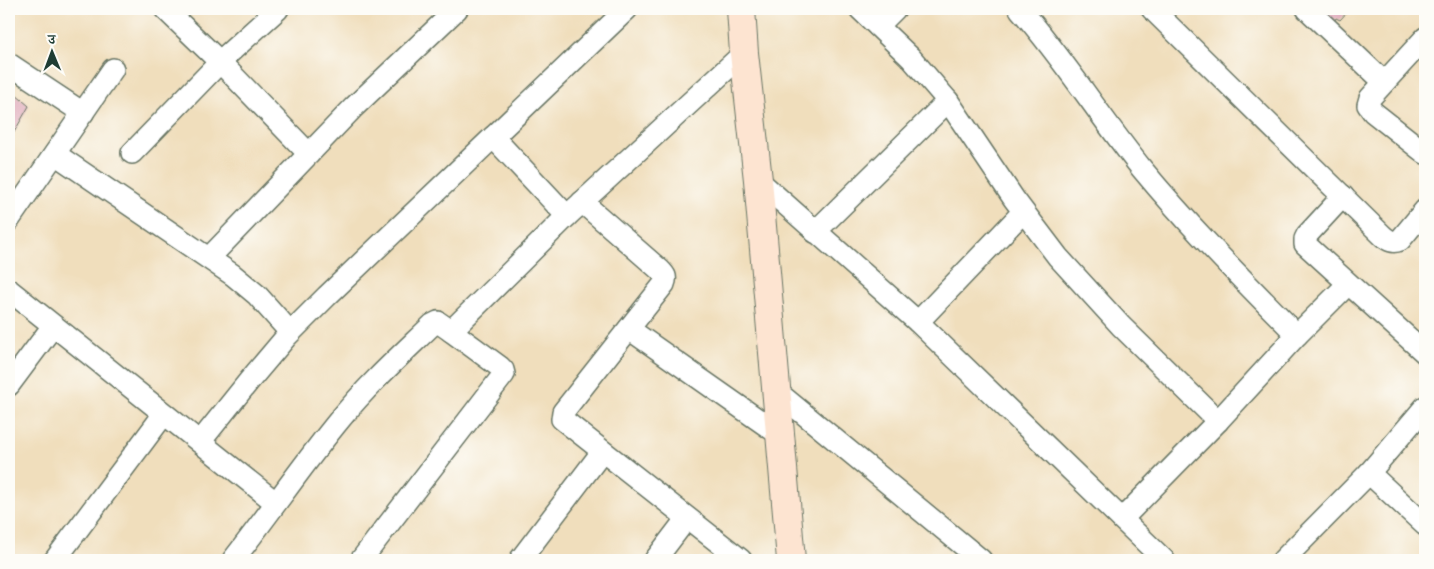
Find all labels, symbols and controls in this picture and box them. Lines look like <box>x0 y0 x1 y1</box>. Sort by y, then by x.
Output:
north arrow <box>28 28 78 78</box>
text: उ <box>47 31 56 49</box>

